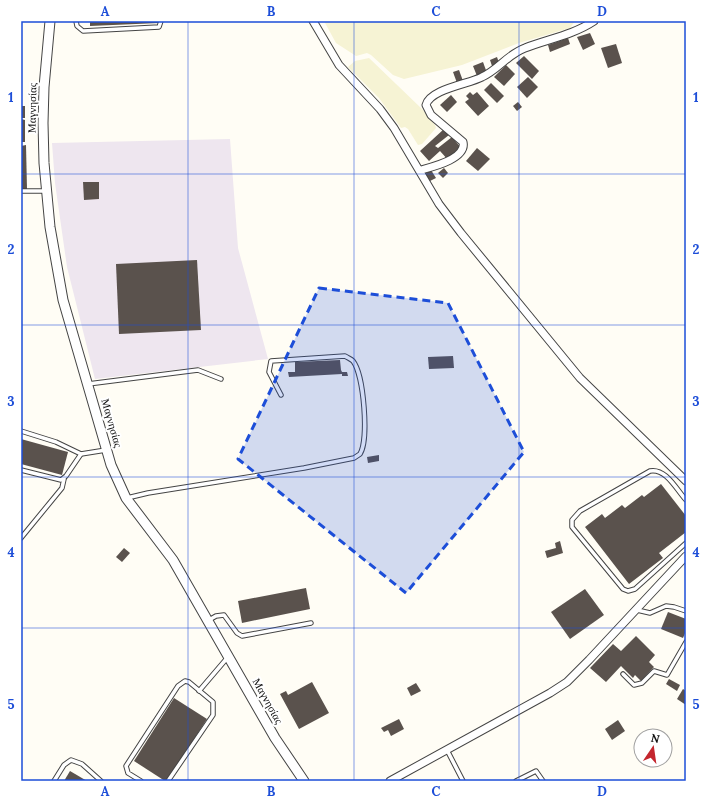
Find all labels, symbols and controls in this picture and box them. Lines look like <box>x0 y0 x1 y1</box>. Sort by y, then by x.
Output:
text: A <box>101 3 110 20</box>
text: B <box>267 3 276 20</box>
text: C <box>432 3 441 20</box>
text: D <box>597 3 607 20</box>
street label: Μαγνησίας <box>25 82 39 133</box>
text: 1 <box>8 89 14 106</box>
text: 1 <box>693 89 699 106</box>
text: 2 <box>8 241 15 258</box>
text: 2 <box>693 241 700 258</box>
text: 3 <box>7 393 15 410</box>
text: 3 <box>692 393 700 410</box>
street label: Μαγνησίας <box>98 397 126 450</box>
text: 4 <box>7 544 15 561</box>
text: 4 <box>692 544 700 561</box>
street label: Μαγνησίας <box>250 676 287 727</box>
text: 5 <box>7 696 15 713</box>
text: 5 <box>692 696 700 713</box>
north arrow <box>633 728 673 768</box>
text: N <box>650 730 661 746</box>
text: A <box>101 783 110 800</box>
text: B <box>267 783 276 800</box>
text: C <box>432 783 441 800</box>
text: D <box>597 783 607 800</box>

